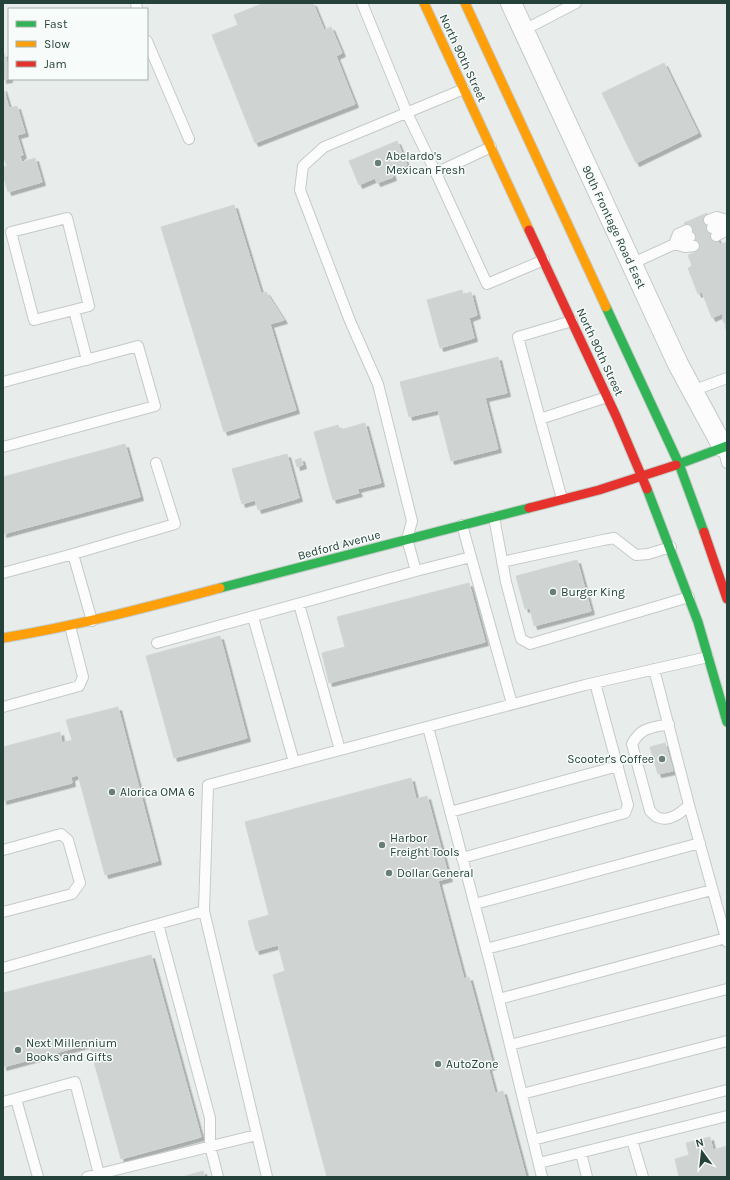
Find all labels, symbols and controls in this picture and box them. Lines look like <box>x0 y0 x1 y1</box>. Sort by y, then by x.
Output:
legend <box>8 8 148 80</box>
street label: North 90th Street <box>437 12 490 105</box>
text: Fast <box>44 17 68 31</box>
text: Slow <box>44 37 70 51</box>
text: Jam <box>44 57 67 71</box>
place label: Abelardo's Mexican Fresh <box>386 149 465 177</box>
marker: Abelardo's Mexican Fresh <box>373 158 383 168</box>
street label: 90th Frontage Road East <box>579 163 649 291</box>
street label: North 90th Street <box>574 306 627 399</box>
street label: Bedford Avenue <box>296 527 382 563</box>
place label: Burger King <box>561 585 625 599</box>
marker: Burger King <box>548 587 558 597</box>
place label: Scooter's Coffee <box>567 752 654 766</box>
marker: Scooter's Coffee <box>657 754 667 764</box>
place label: Alorica OMA 6 <box>120 785 195 799</box>
marker: Alorica OMA 6 <box>107 787 117 797</box>
place label: Harbor Freight Tools <box>390 831 460 859</box>
marker: Harbor Freight Tools <box>377 840 387 850</box>
place label: Dollar General <box>397 866 474 880</box>
marker: Dollar General <box>384 868 394 878</box>
place label: Next Millennium Books and Gifts <box>26 1036 117 1064</box>
marker: Next Millennium Books and Gifts <box>13 1045 23 1055</box>
place label: AutoZone <box>446 1057 498 1071</box>
marker: AutoZone <box>433 1059 443 1069</box>
north arrow <box>682 1132 722 1172</box>
text: N <box>694 1136 705 1150</box>

